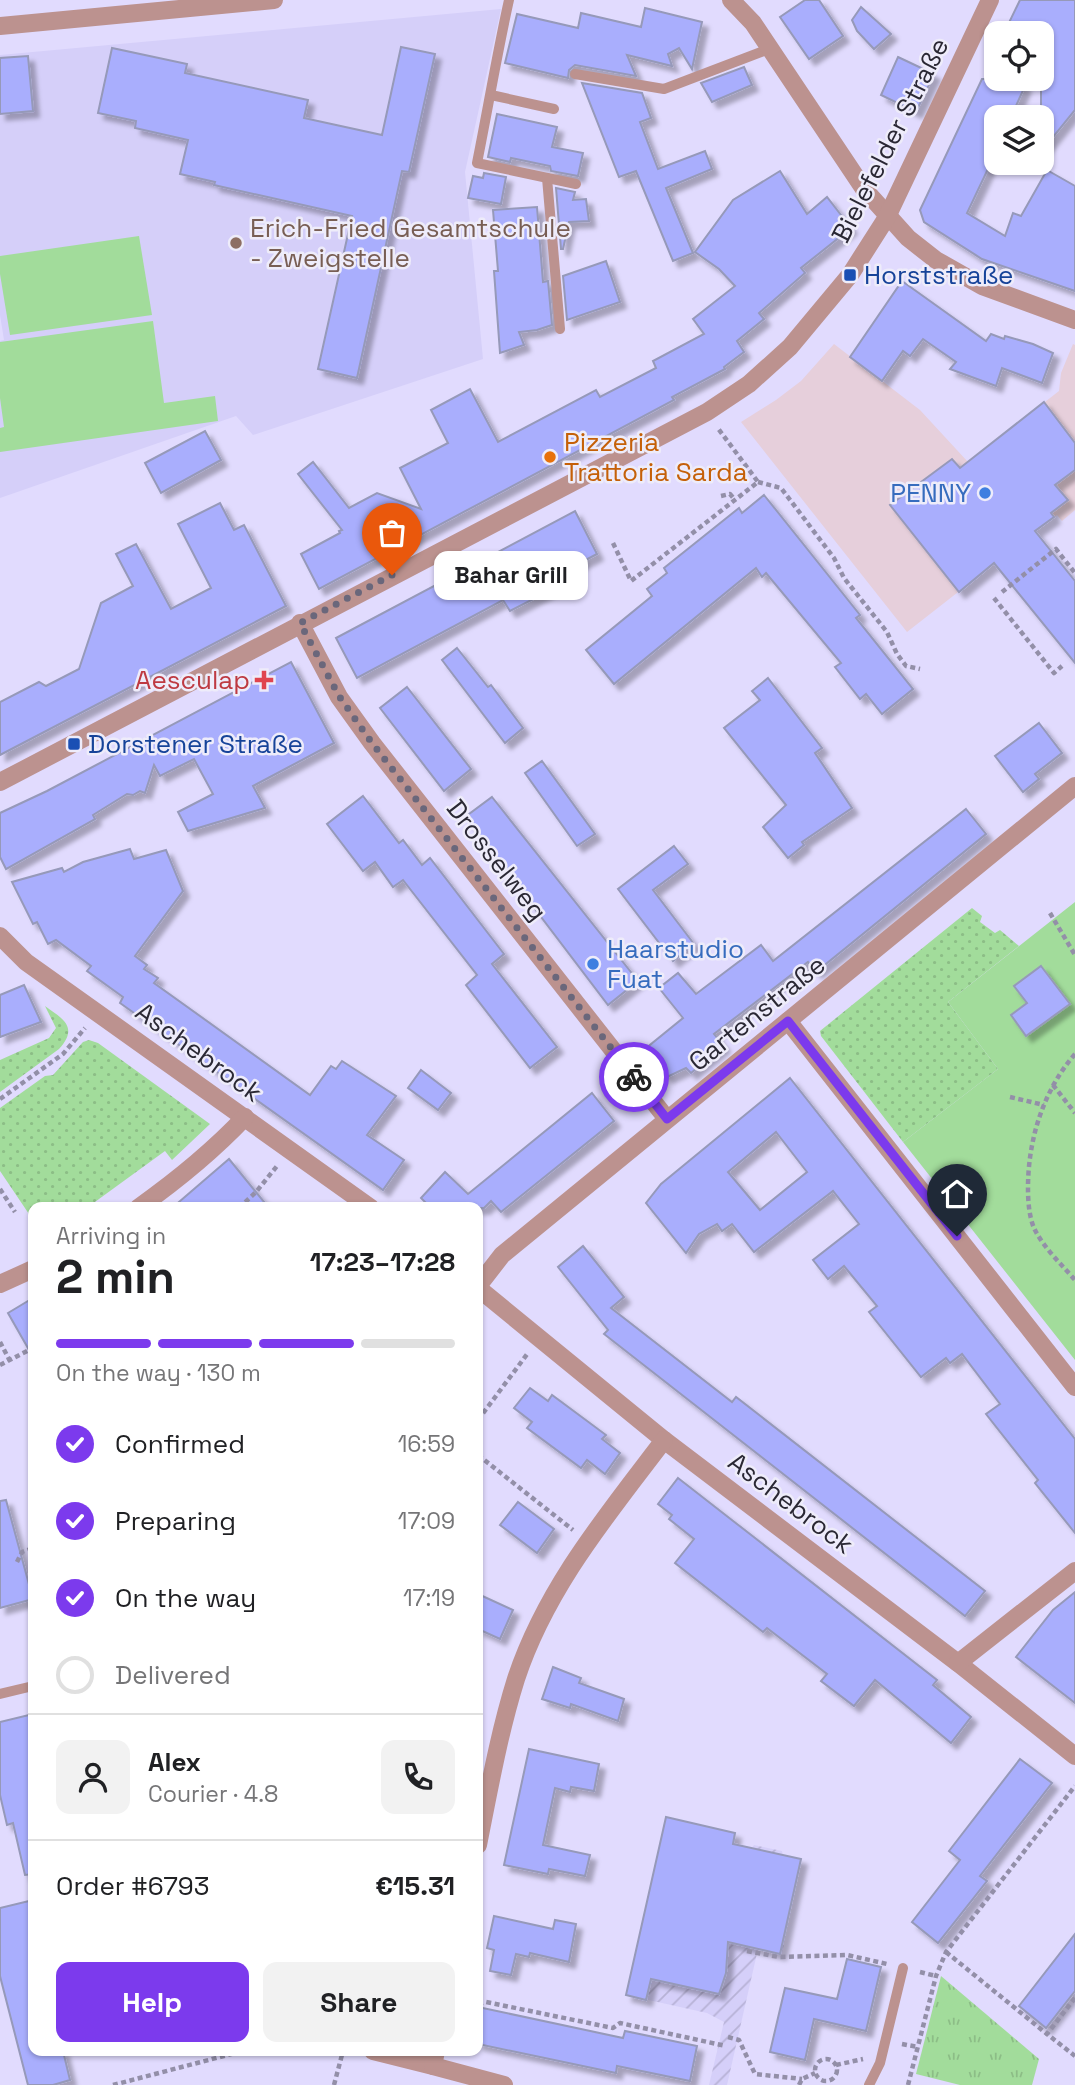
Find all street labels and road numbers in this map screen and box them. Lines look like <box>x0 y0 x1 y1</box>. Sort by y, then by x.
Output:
street label: Bielefelder Straße <box>824 32 956 248</box>
street label: Drosselweg <box>439 793 555 927</box>
street label: Gartenstraße <box>682 948 832 1078</box>
street label: Aschebrock <box>129 995 269 1109</box>
street label: Aschebrock <box>721 1445 861 1561</box>

